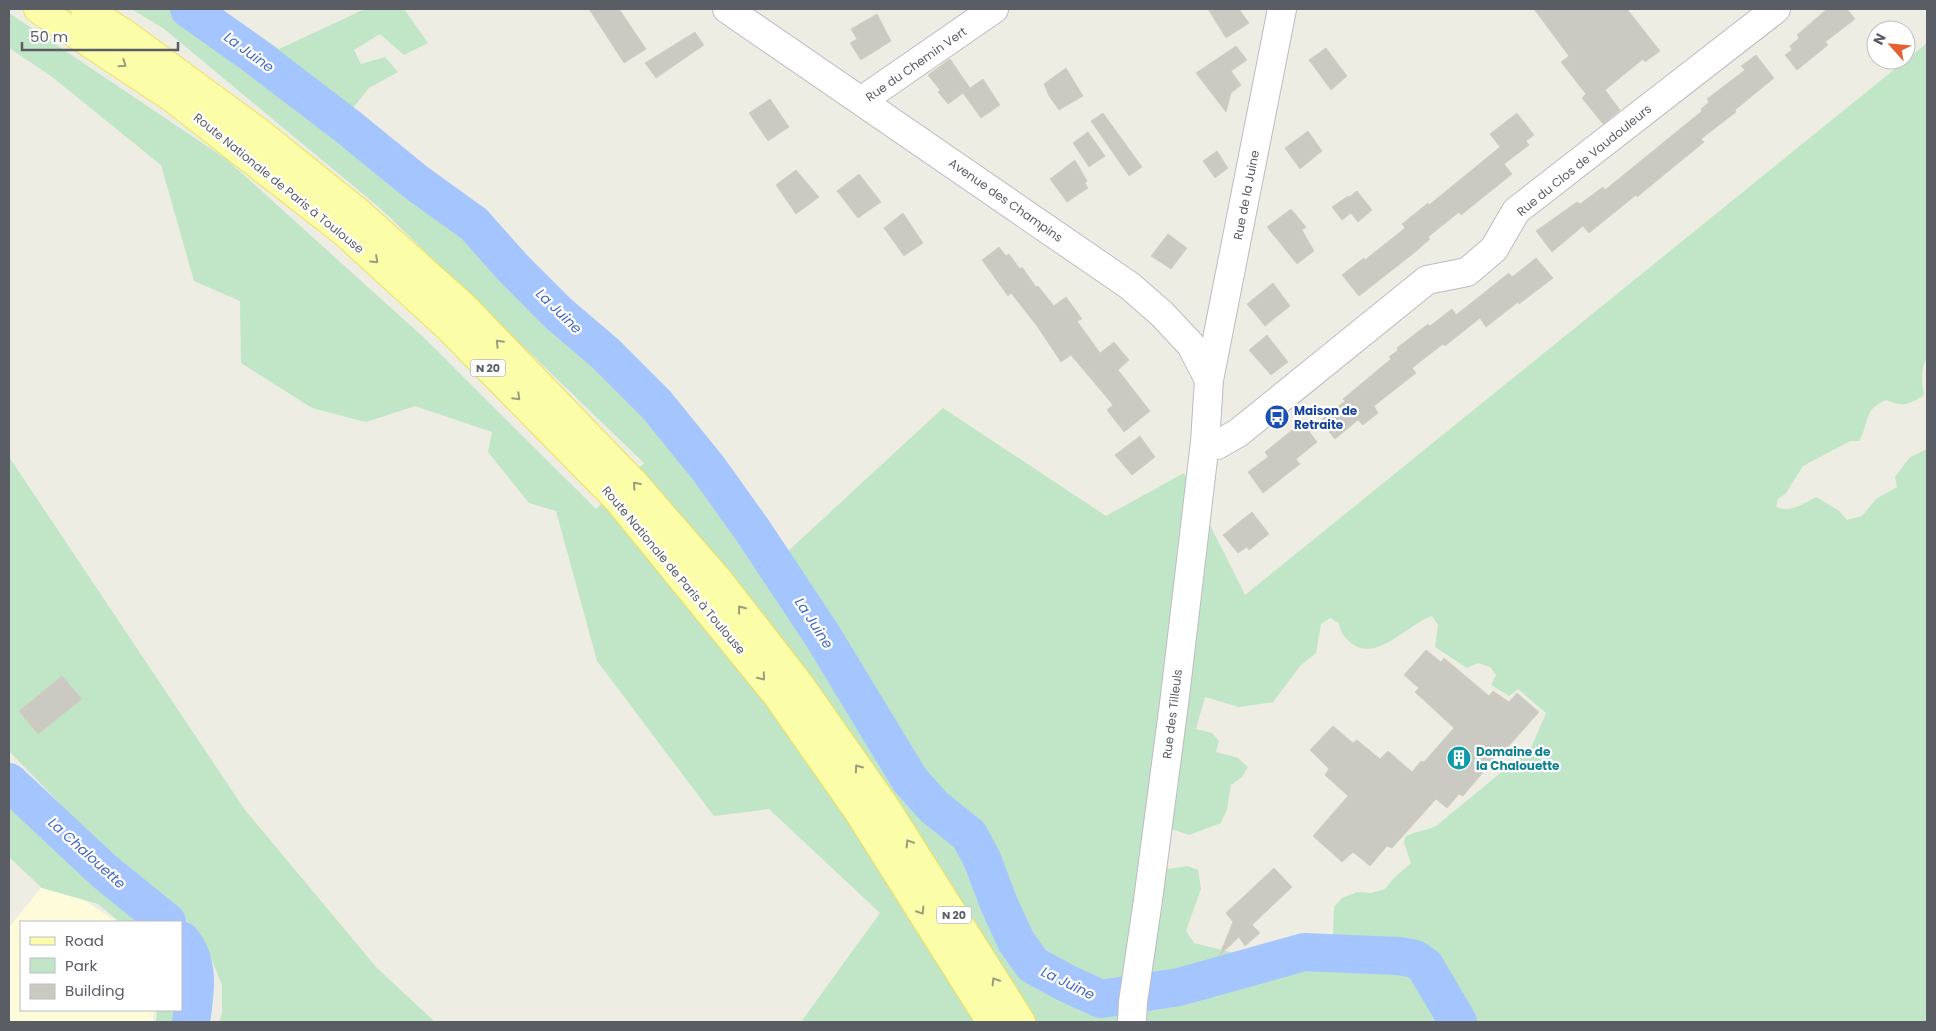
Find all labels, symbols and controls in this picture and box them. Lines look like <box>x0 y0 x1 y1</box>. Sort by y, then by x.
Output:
scale bar <box>22 20 179 52</box>
north arrow <box>1866 20 1916 70</box>
street label: Rue du Chemin Vert <box>862 23 970 105</box>
text: 50 m <box>30 26 68 47</box>
water label: La Juine <box>220 27 278 77</box>
text: N <box>1868 30 1891 48</box>
one-way arrow <box>117 58 126 67</box>
street label: Rue du Clos de Vaudouleurs <box>1513 100 1655 220</box>
street label: Route Nationale de Paris à Toulouse <box>190 109 368 257</box>
street label: Rue de la Juine <box>1229 149 1263 241</box>
street label: Avenue des Champins <box>946 154 1066 246</box>
one-way arrow <box>369 254 378 263</box>
water label: La Juine <box>531 284 587 338</box>
one-way arrow <box>496 340 505 349</box>
road number: N 20 <box>470 359 506 376</box>
one-way arrow <box>511 392 520 401</box>
place label: Maison de Retraite <box>1294 402 1358 433</box>
bus stop icon: Maison de Retraite <box>1264 404 1290 430</box>
street label: Route Nationale de Paris à Toulouse <box>599 482 749 658</box>
one-way arrow <box>633 482 642 491</box>
water label: La Juine <box>790 594 838 653</box>
one-way arrow <box>738 605 747 615</box>
street label: Rue des Tilleuls <box>1158 668 1186 760</box>
one-way arrow <box>757 671 765 680</box>
place label: Domaine de la Chalouette <box>1476 743 1560 774</box>
building icon: Domaine de la Chalouette <box>1446 745 1472 771</box>
one-way arrow <box>855 764 864 774</box>
water label: La Chalouette <box>44 813 130 893</box>
one-way arrow <box>905 840 915 849</box>
one-way arrow <box>915 906 925 915</box>
road number: N 20 <box>936 906 972 924</box>
legend <box>20 921 182 1011</box>
text: Road <box>65 930 104 951</box>
text: Park <box>65 955 97 976</box>
water label: La Juine <box>1038 961 1098 1005</box>
one-way arrow <box>992 977 1002 986</box>
text: Building <box>65 980 125 1001</box>

